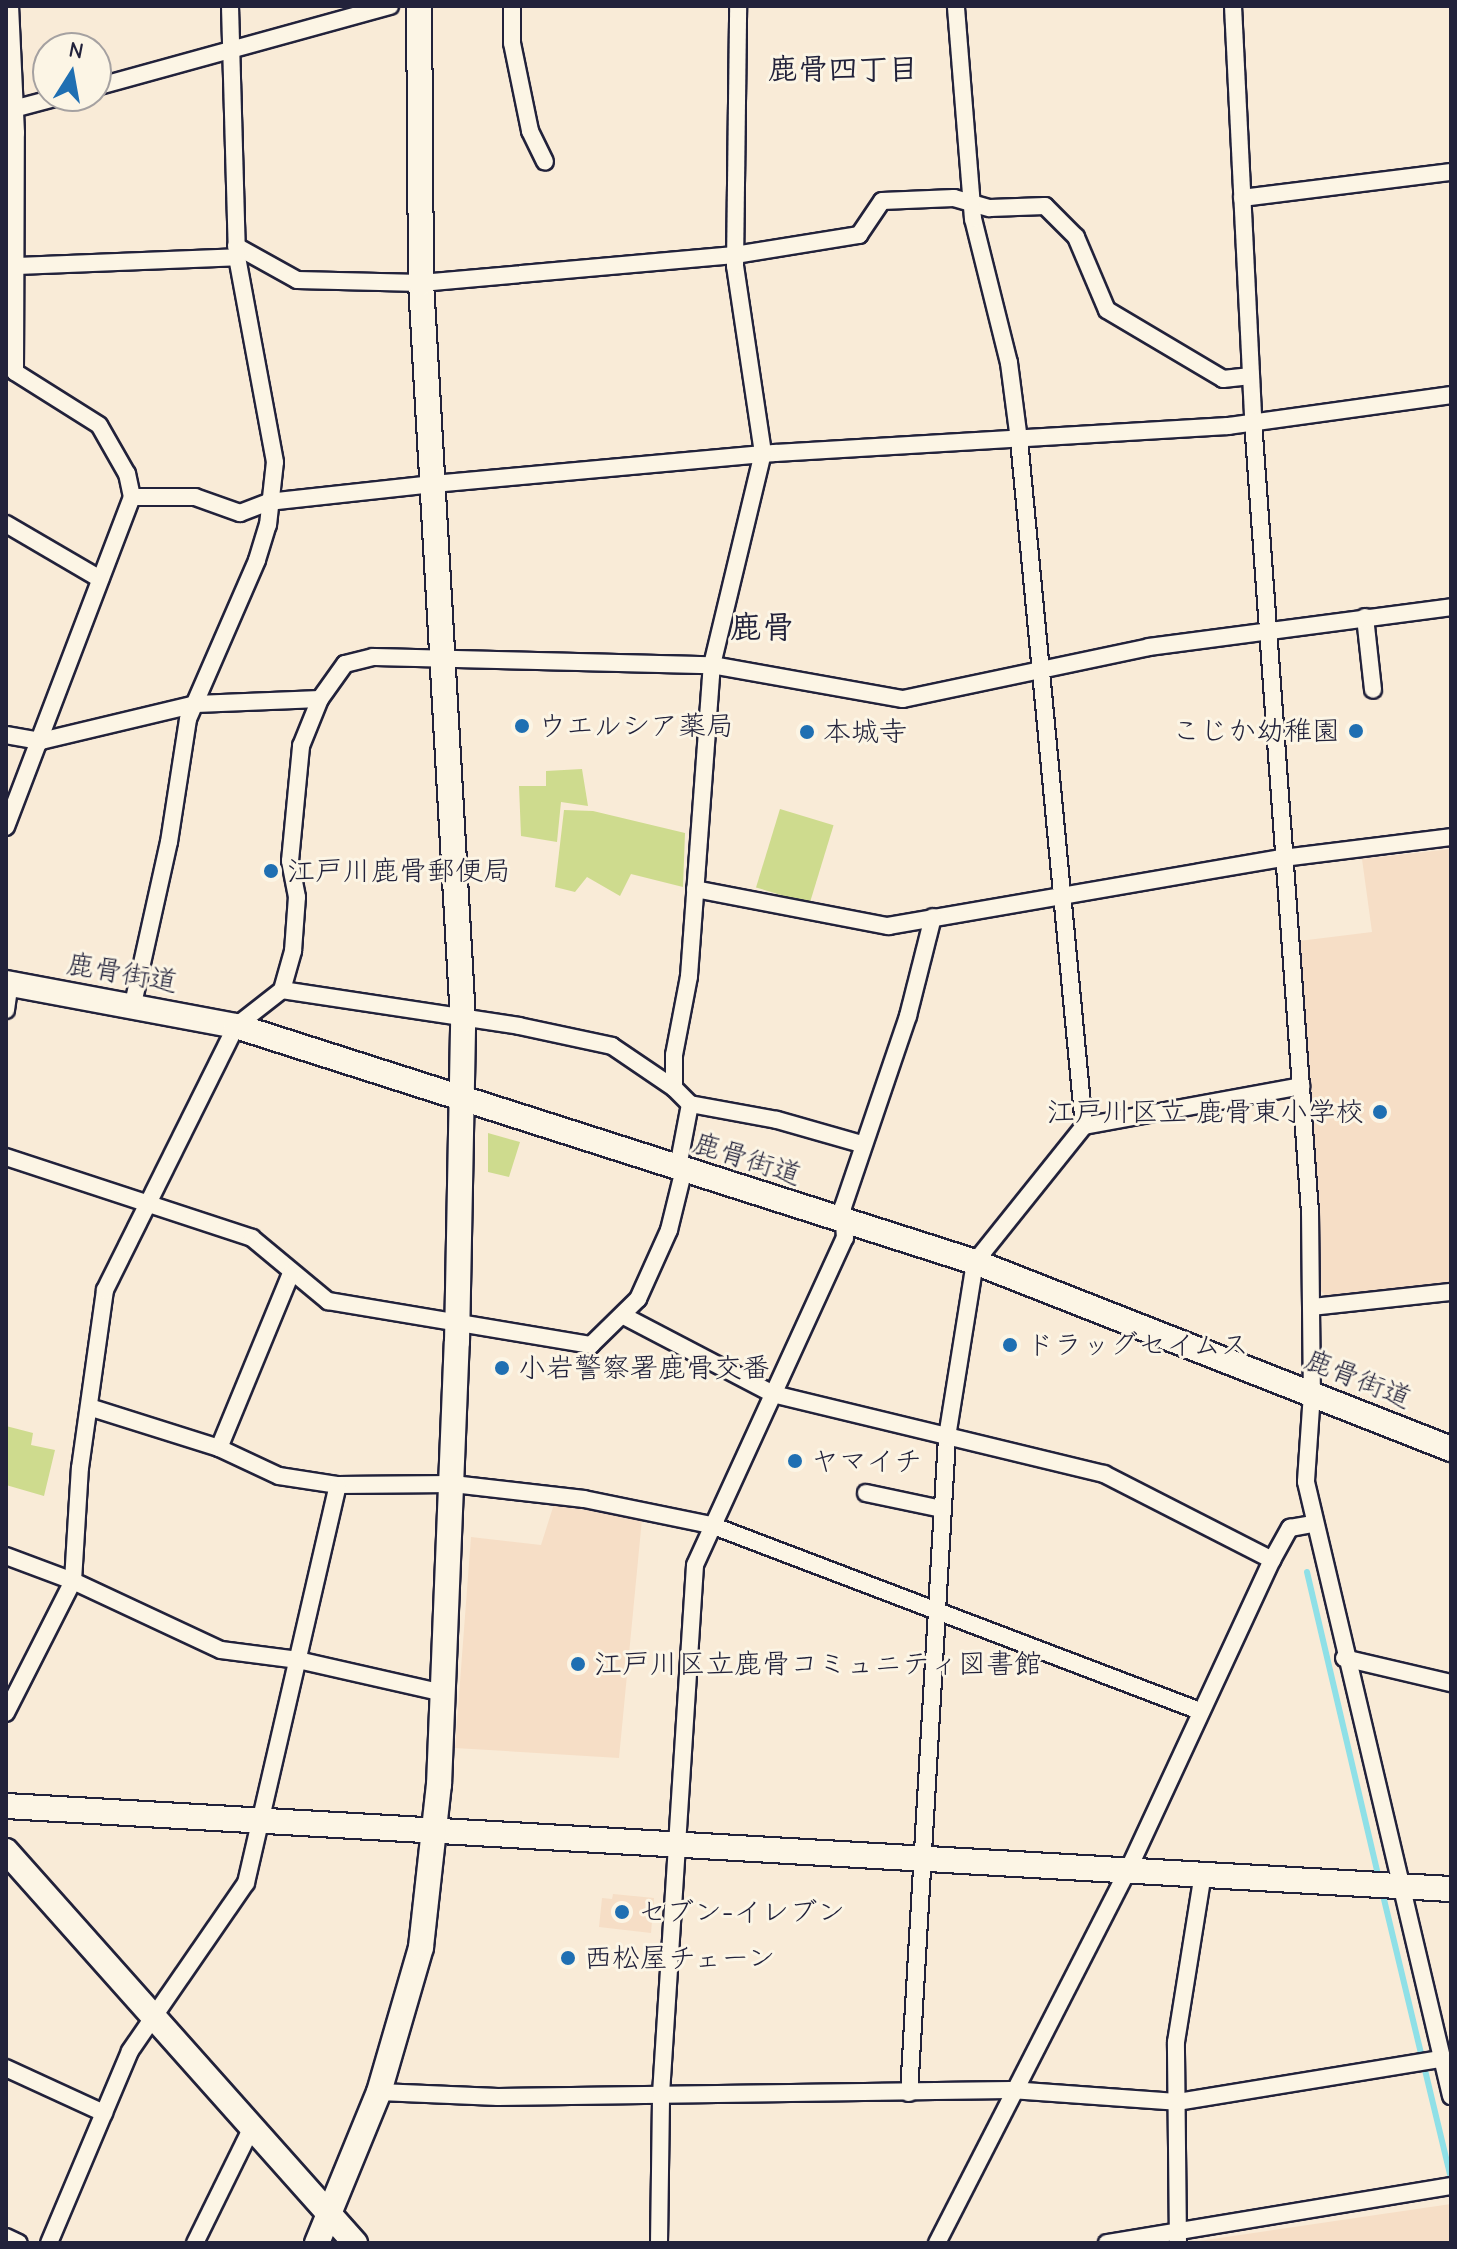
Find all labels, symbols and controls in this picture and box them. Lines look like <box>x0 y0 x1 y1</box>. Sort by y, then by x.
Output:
north arrow <box>32 32 112 112</box>
text: N <box>67 36 86 65</box>
district label: 鹿骨四丁目 <box>768 52 918 88</box>
district label: 鹿骨 <box>730 609 794 647</box>
place label: ウエルシア薬局 <box>538 709 734 743</box>
place label: こじか幼稚園 <box>1172 714 1340 748</box>
place label: 本城寺 <box>823 715 907 749</box>
marker: ウエルシア薬局 <box>513 717 531 735</box>
marker: こじか幼稚園 <box>1347 722 1365 740</box>
marker: 本城寺 <box>798 723 816 741</box>
place label: 江戸川鹿骨郵便局 <box>287 854 511 888</box>
marker: 江戸川鹿骨郵便局 <box>262 862 280 880</box>
street label: 鹿骨街道 <box>64 947 180 999</box>
place label: 江戸川区立 鹿骨東小学校 <box>1047 1095 1364 1129</box>
marker: 江戸川区立 鹿骨東小学校 <box>1371 1103 1389 1121</box>
street label: 鹿骨街道 <box>689 1126 805 1192</box>
place label: ドラッグセイムス <box>1026 1328 1250 1362</box>
marker: ドラッグセイムス <box>1001 1336 1019 1354</box>
street label: 鹿骨街道 <box>1300 1342 1416 1416</box>
place label: 小岩警察署鹿骨交番 <box>518 1351 770 1385</box>
marker: 小岩警察署鹿骨交番 <box>493 1359 511 1377</box>
place label: ヤマイチ <box>811 1444 923 1478</box>
marker: ヤマイチ <box>786 1452 804 1470</box>
place label: 江戸川区立鹿骨コミュニティ図書館 <box>594 1647 1042 1681</box>
marker: 江戸川区立鹿骨コミュニティ図書館 <box>569 1655 587 1673</box>
place label: セブン-イレブン <box>638 1895 845 1929</box>
marker: セブン-イレブン <box>613 1903 631 1921</box>
place label: 西松屋チェーン <box>584 1941 780 1975</box>
marker: 西松屋チェーン <box>559 1949 577 1967</box>

